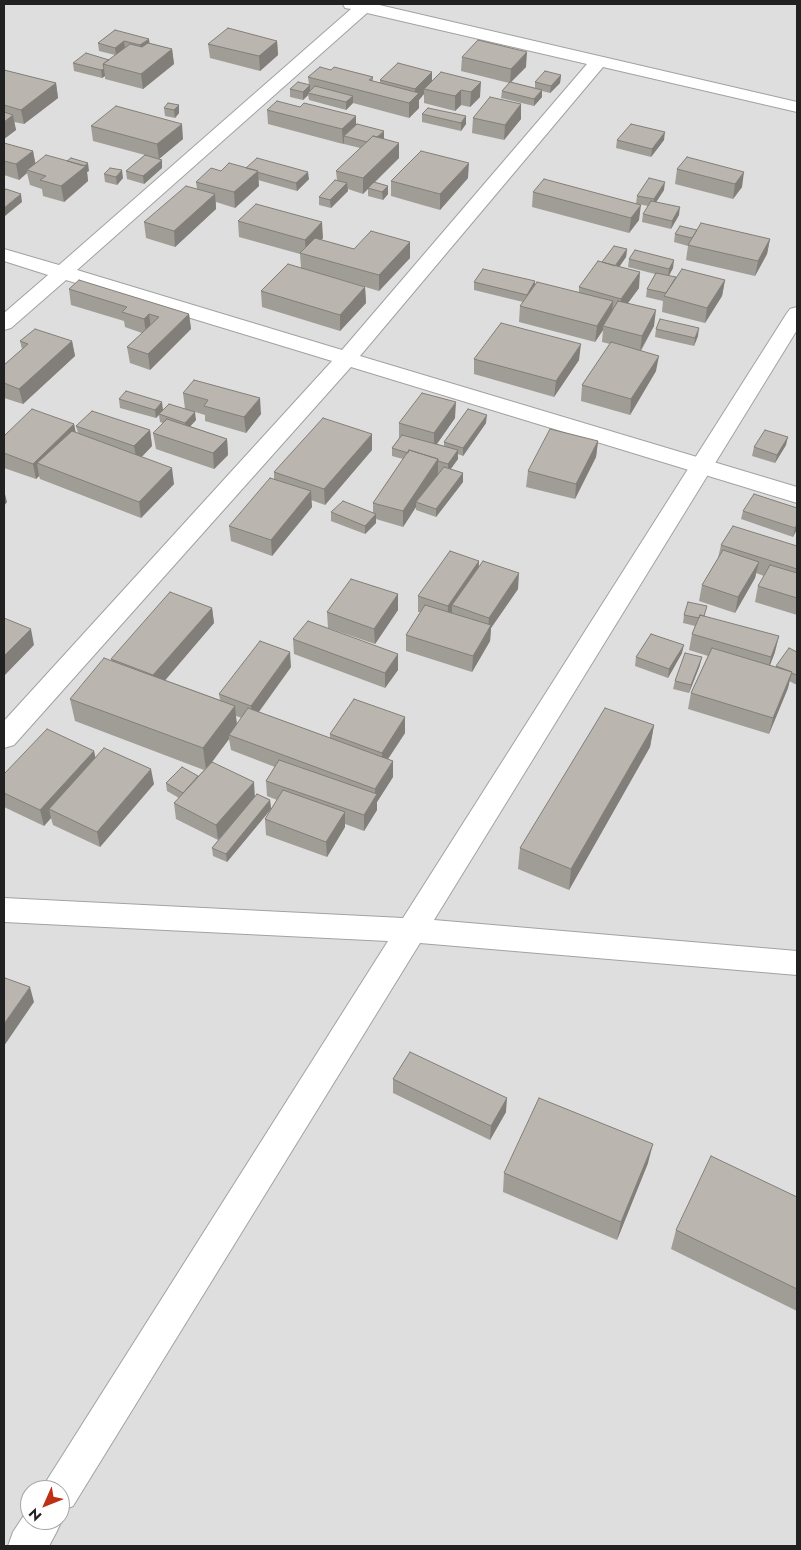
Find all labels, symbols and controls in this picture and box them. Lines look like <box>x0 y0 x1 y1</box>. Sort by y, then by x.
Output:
north arrow <box>20 1480 70 1530</box>
text: N <box>24 1504 46 1526</box>

